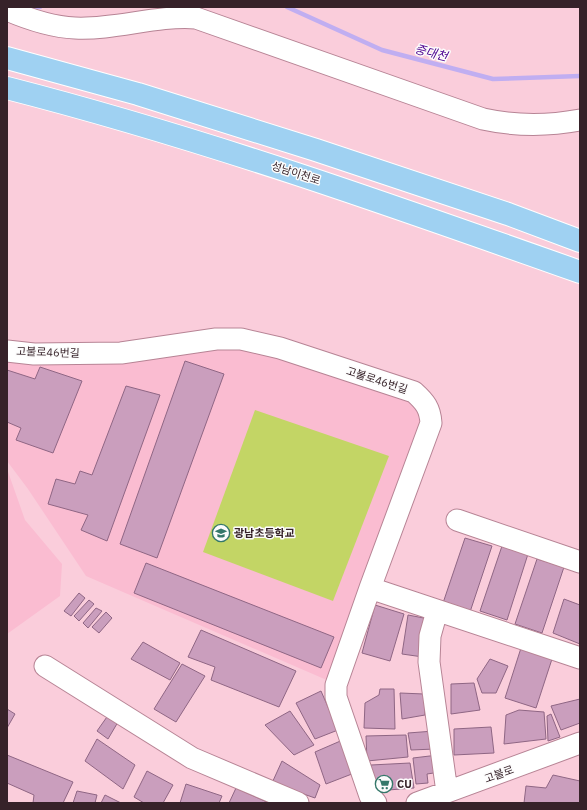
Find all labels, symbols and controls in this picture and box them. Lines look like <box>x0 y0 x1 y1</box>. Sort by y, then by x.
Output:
water label: 중대천 <box>413 41 451 64</box>
street label: 성남이천로 <box>270 159 322 187</box>
street label: 고불로46번길 <box>16 344 80 360</box>
street label: 고불로46번길 <box>344 363 410 397</box>
school or university icon: 광남초등학교 <box>211 523 231 543</box>
place label: 광남초등학교 <box>234 526 295 540</box>
street label: 고불로 <box>482 762 516 786</box>
supermarket icon: CU <box>374 774 394 794</box>
place label: CU <box>397 777 412 791</box>

